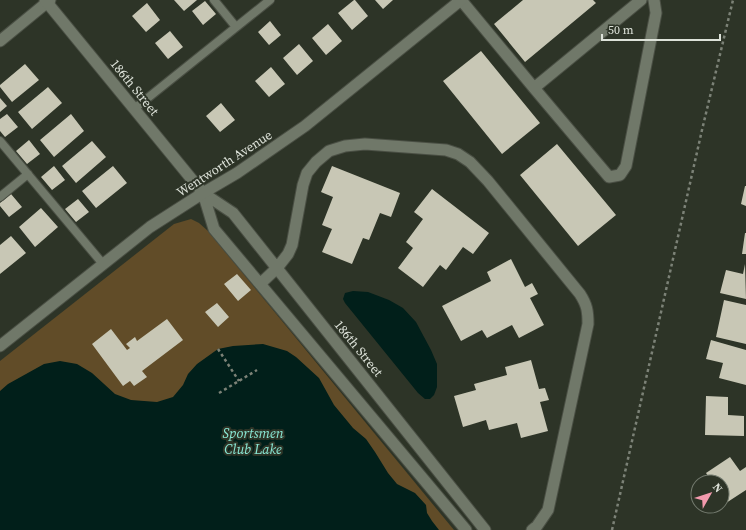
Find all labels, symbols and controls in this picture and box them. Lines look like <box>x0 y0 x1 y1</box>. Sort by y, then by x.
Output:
scale bar <box>602 16 720 42</box>
text: 50 m <box>608 22 634 38</box>
street label: 186th Street <box>107 55 163 120</box>
street label: Wentworth Avenue <box>173 126 276 201</box>
street label: 186th Street <box>331 316 387 381</box>
water label: Sportsmen Club Lake <box>222 423 284 459</box>
north arrow <box>690 474 730 514</box>
text: N <box>709 480 726 496</box>

